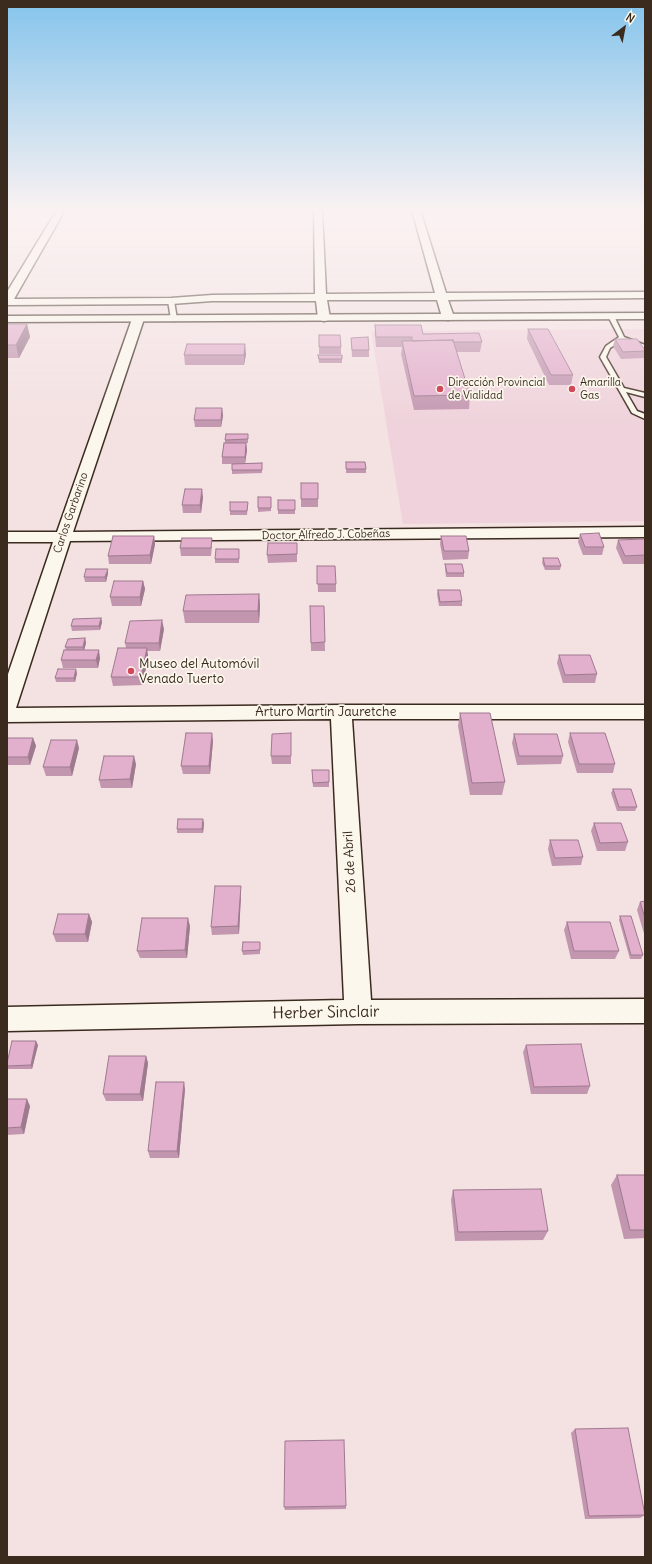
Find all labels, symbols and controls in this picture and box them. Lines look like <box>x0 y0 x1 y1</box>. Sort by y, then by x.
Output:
north arrow <box>604 8 644 48</box>
text: N <box>623 10 637 26</box>
place label: Dirección Provincial de Vialidad <box>448 376 545 402</box>
place label: Amarilla Gas <box>580 376 621 402</box>
marker: Dirección Provincial de Vialidad <box>435 384 445 394</box>
marker: Amarilla Gas <box>567 384 577 394</box>
street label: Carlos Garbarino <box>51 471 91 555</box>
street label: Doctor Alfredo J. Cobeñas <box>262 527 390 543</box>
place label: Museo del Automóvil Venado Tuerto <box>139 656 259 687</box>
marker: Museo del Automóvil Venado Tuerto <box>126 666 136 676</box>
street label: Arturo Martín Jauretche <box>255 704 397 720</box>
street label: 26 de Abril <box>341 831 359 893</box>
street label: Herber Sinclair <box>272 1002 380 1024</box>

